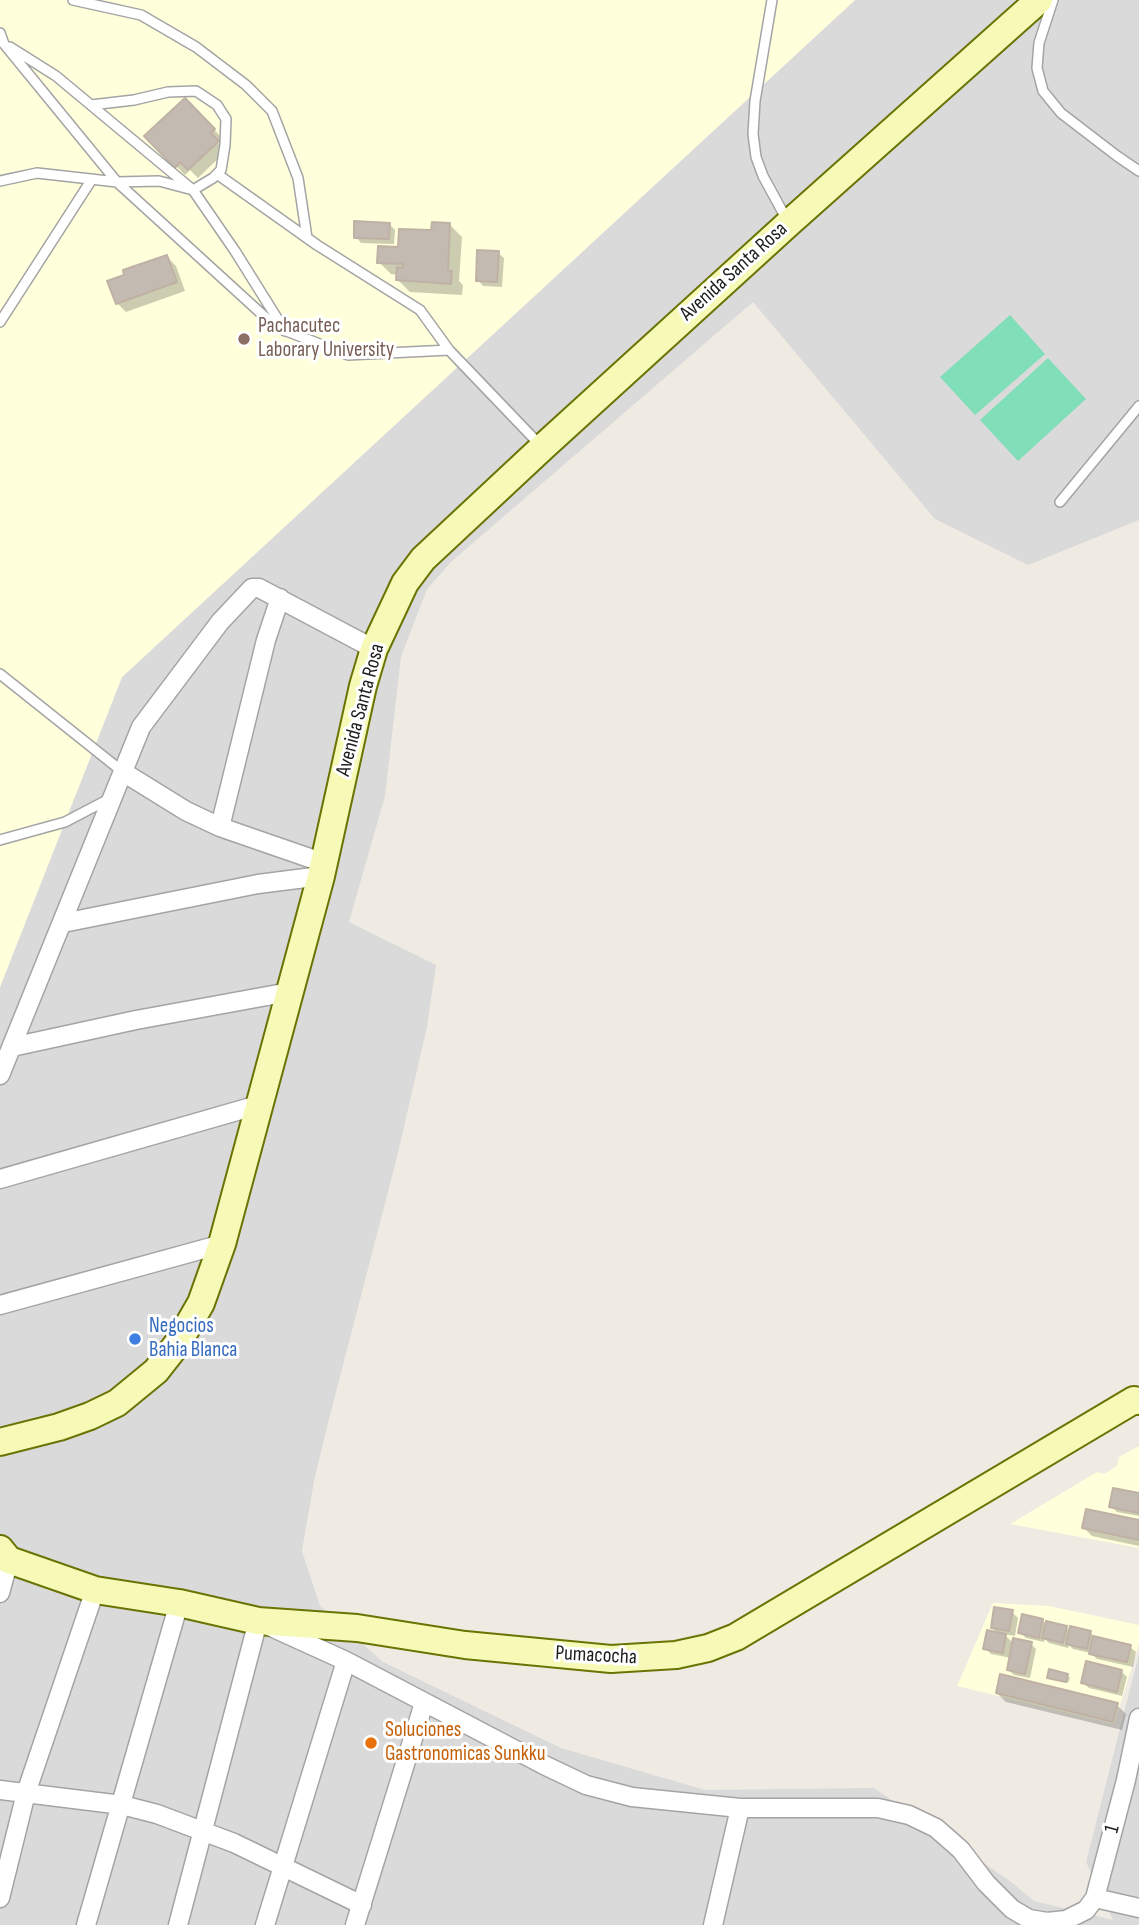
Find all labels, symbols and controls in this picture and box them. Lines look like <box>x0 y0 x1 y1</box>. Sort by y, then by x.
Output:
street label: Avenida Santa Rosa <box>675 217 793 327</box>
place label: Pachacutec Laborary University <box>258 314 394 364</box>
marker: Pachacutec Laborary University <box>236 331 252 347</box>
street label: Avenida Santa Rosa <box>331 641 391 779</box>
place label: Negocios Bahia Blanca <box>149 1314 237 1364</box>
marker: Negocios Bahia Blanca <box>127 1331 143 1347</box>
street label: Pumacocha <box>555 1641 637 1671</box>
place label: Soluciones Gastronomicas Sunkku <box>385 1718 546 1768</box>
marker: Soluciones Gastronomicas Sunkku <box>363 1735 379 1751</box>
street label: 1 <box>1100 1822 1126 1836</box>

